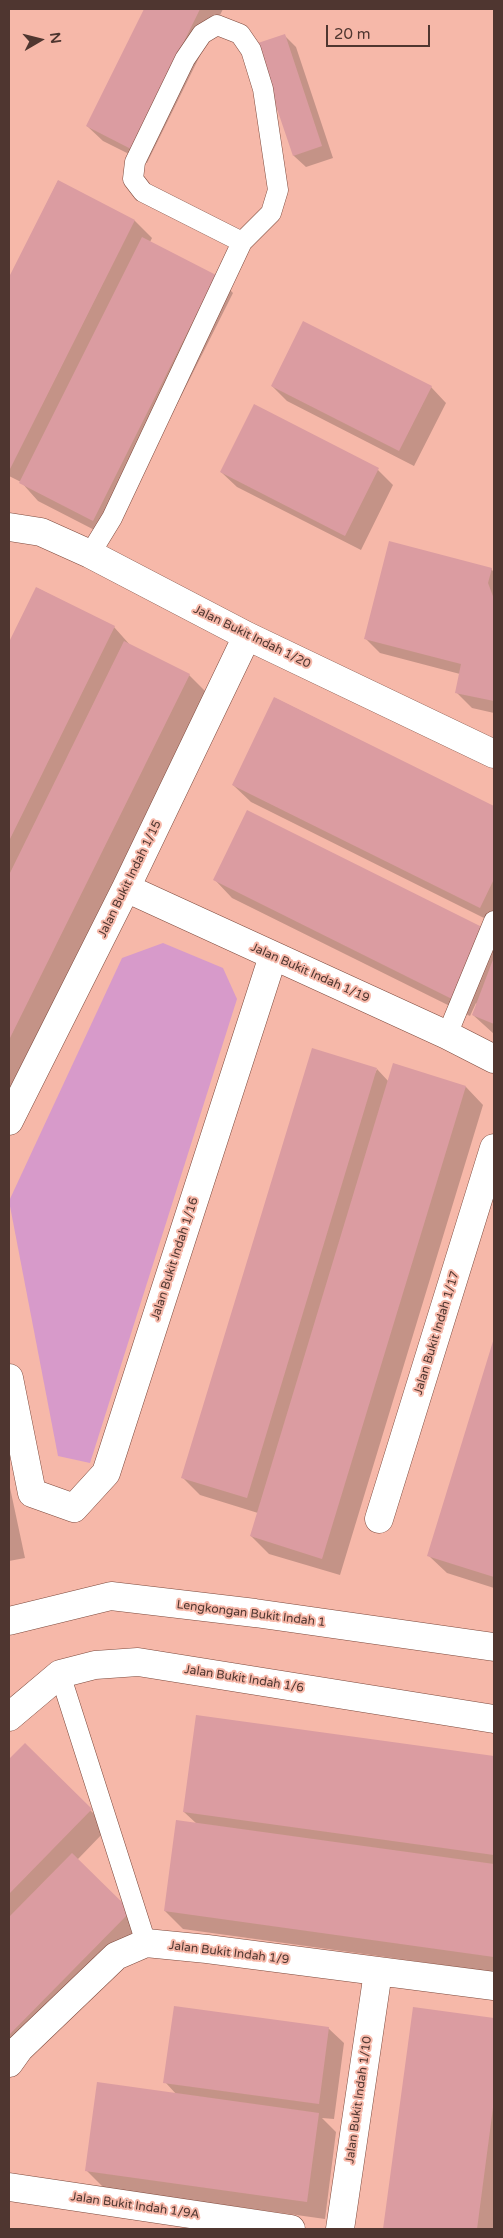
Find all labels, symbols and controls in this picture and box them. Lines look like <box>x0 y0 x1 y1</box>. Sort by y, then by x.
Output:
north arrow <box>15 15 65 65</box>
scale bar <box>328 15 432 47</box>
text: 20 m <box>334 25 371 43</box>
text: N <box>46 31 65 45</box>
street label: Jalan Bukit Indah 1/20 <box>191 602 313 672</box>
street label: Jalan Bukit Indah 1/15 <box>95 818 165 940</box>
street label: Jalan Bukit Indah 1/19 <box>248 940 372 1006</box>
street label: Jalan Bukit Indah 1/16 <box>148 1196 202 1322</box>
street label: Jalan Bukit Indah 1/17 <box>411 1269 463 1397</box>
street label: Lengkongan Bukit Indah 1 <box>176 1598 326 1630</box>
street label: Jalan Bukit Indah 1/6 <box>183 1662 305 1696</box>
street label: Jalan Bukit Indah 1/9 <box>168 1938 290 1968</box>
street label: Jalan Bukit Indah 1/10 <box>343 2035 375 2165</box>
street label: Jalan Bukit Indah 1/9A <box>70 2190 200 2222</box>

